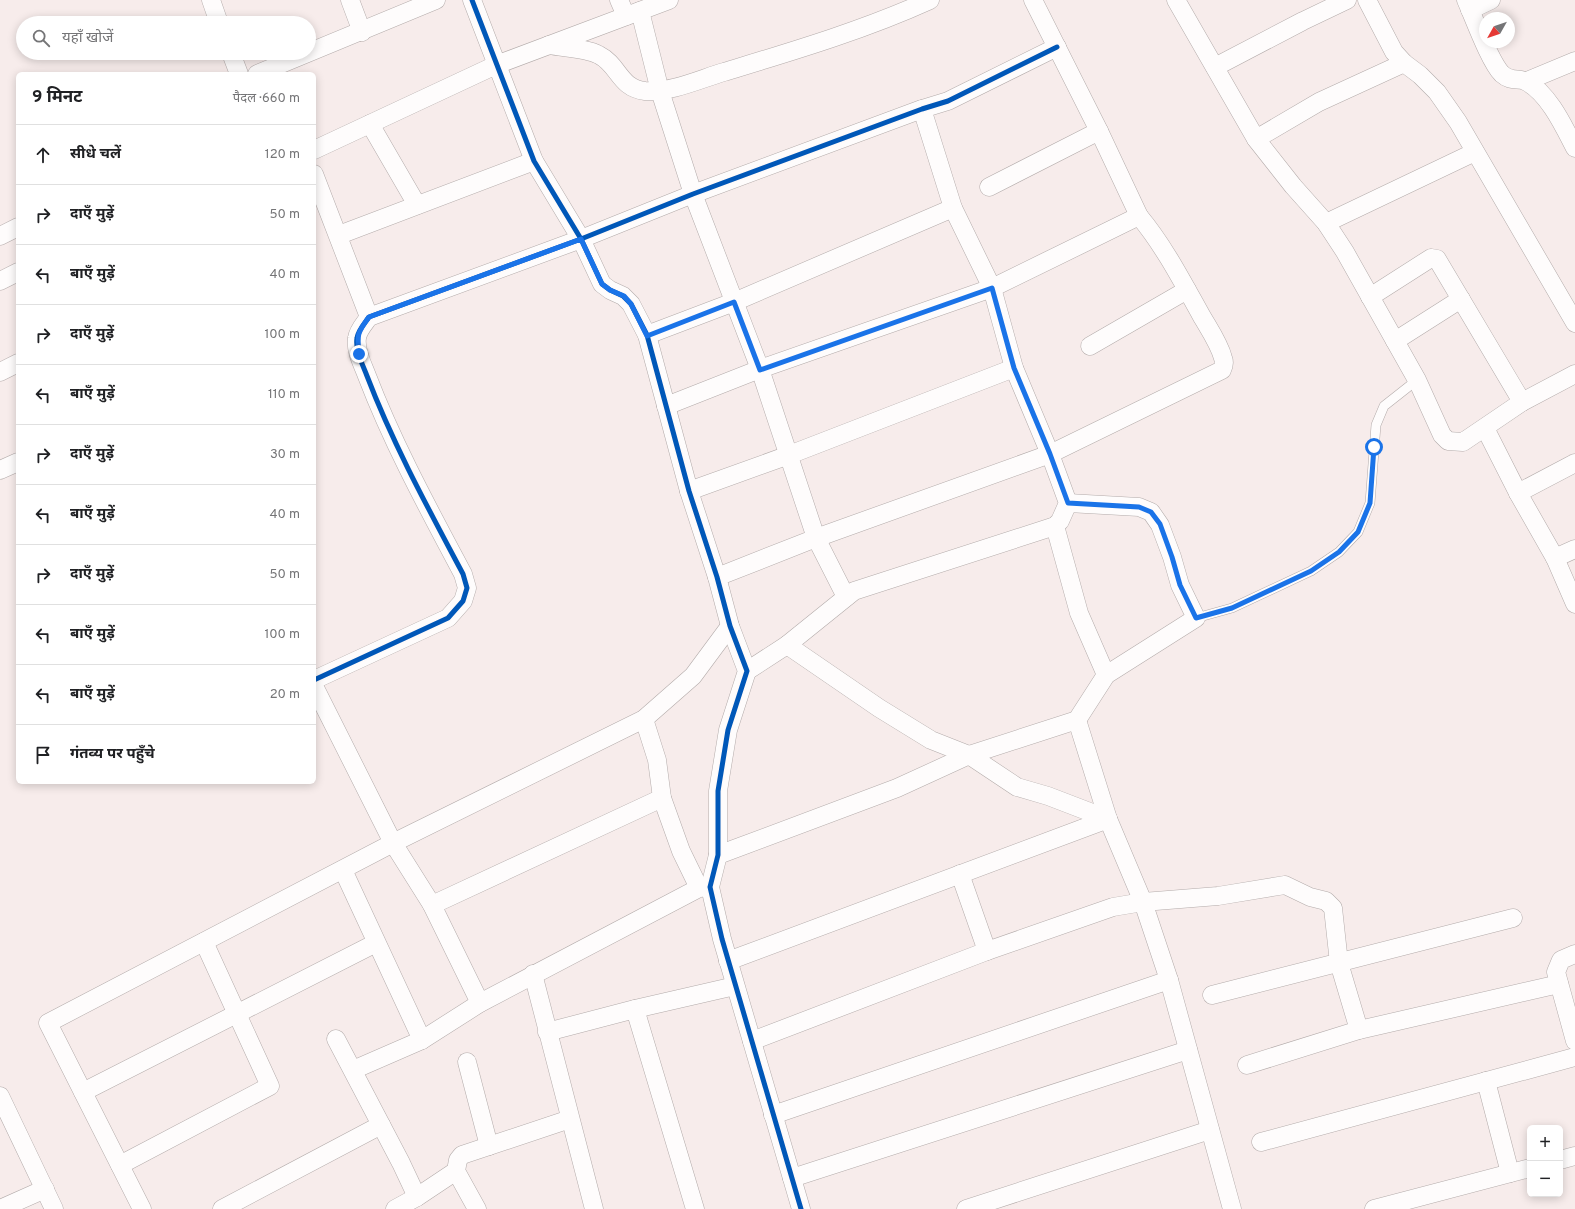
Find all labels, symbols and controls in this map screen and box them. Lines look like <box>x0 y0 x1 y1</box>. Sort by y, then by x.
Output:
north arrow <box>1479 12 1515 48</box>
search box <box>16 16 316 60</box>
icon: search <box>30 27 52 49</box>
text: यहाँ खोजें <box>62 29 113 48</box>
text: 9 मिनट <box>32 87 82 109</box>
text: पैदल · 660 m <box>233 91 300 107</box>
icon: ahead <box>32 144 54 166</box>
text: सीधे चलें <box>70 145 121 164</box>
text: 120 m <box>265 147 300 163</box>
icon: right <box>32 204 54 226</box>
text: दाएँ मुड़ें <box>70 205 114 224</box>
text: 50 m <box>270 207 300 223</box>
icon: left <box>32 264 54 286</box>
text: बाएँ मुड़ें <box>70 265 115 284</box>
text: 40 m <box>270 267 300 283</box>
icon: right <box>32 324 54 346</box>
text: दाएँ मुड़ें <box>70 325 114 344</box>
text: 100 m <box>264 327 300 343</box>
route end <box>350 345 368 363</box>
icon: left <box>32 384 54 406</box>
text: बाएँ मुड़ें <box>70 385 115 404</box>
text: 110 m <box>268 387 300 403</box>
route start <box>1365 438 1383 456</box>
icon: right <box>32 444 54 466</box>
text: दाएँ मुड़ें <box>70 445 114 464</box>
text: 30 m <box>270 447 300 463</box>
icon: left <box>32 504 54 526</box>
text: बाएँ मुड़ें <box>70 505 115 524</box>
text: 40 m <box>270 507 300 523</box>
icon: right <box>32 564 54 586</box>
text: दाएँ मुड़ें <box>70 565 114 584</box>
text: 50 m <box>270 567 300 583</box>
icon: left <box>32 624 54 646</box>
text: बाएँ मुड़ें <box>70 625 115 644</box>
text: 100 m <box>264 627 300 643</box>
icon: left <box>32 684 54 706</box>
text: बाएँ मुड़ें <box>70 685 115 704</box>
text: 20 m <box>270 687 300 703</box>
icon: arrive <box>32 744 54 766</box>
text: गंतव्य पर पहुँचे <box>70 745 155 764</box>
map controls <box>1527 1125 1563 1197</box>
button: + <box>1527 1125 1563 1161</box>
button: − <box>1527 1161 1563 1197</box>

